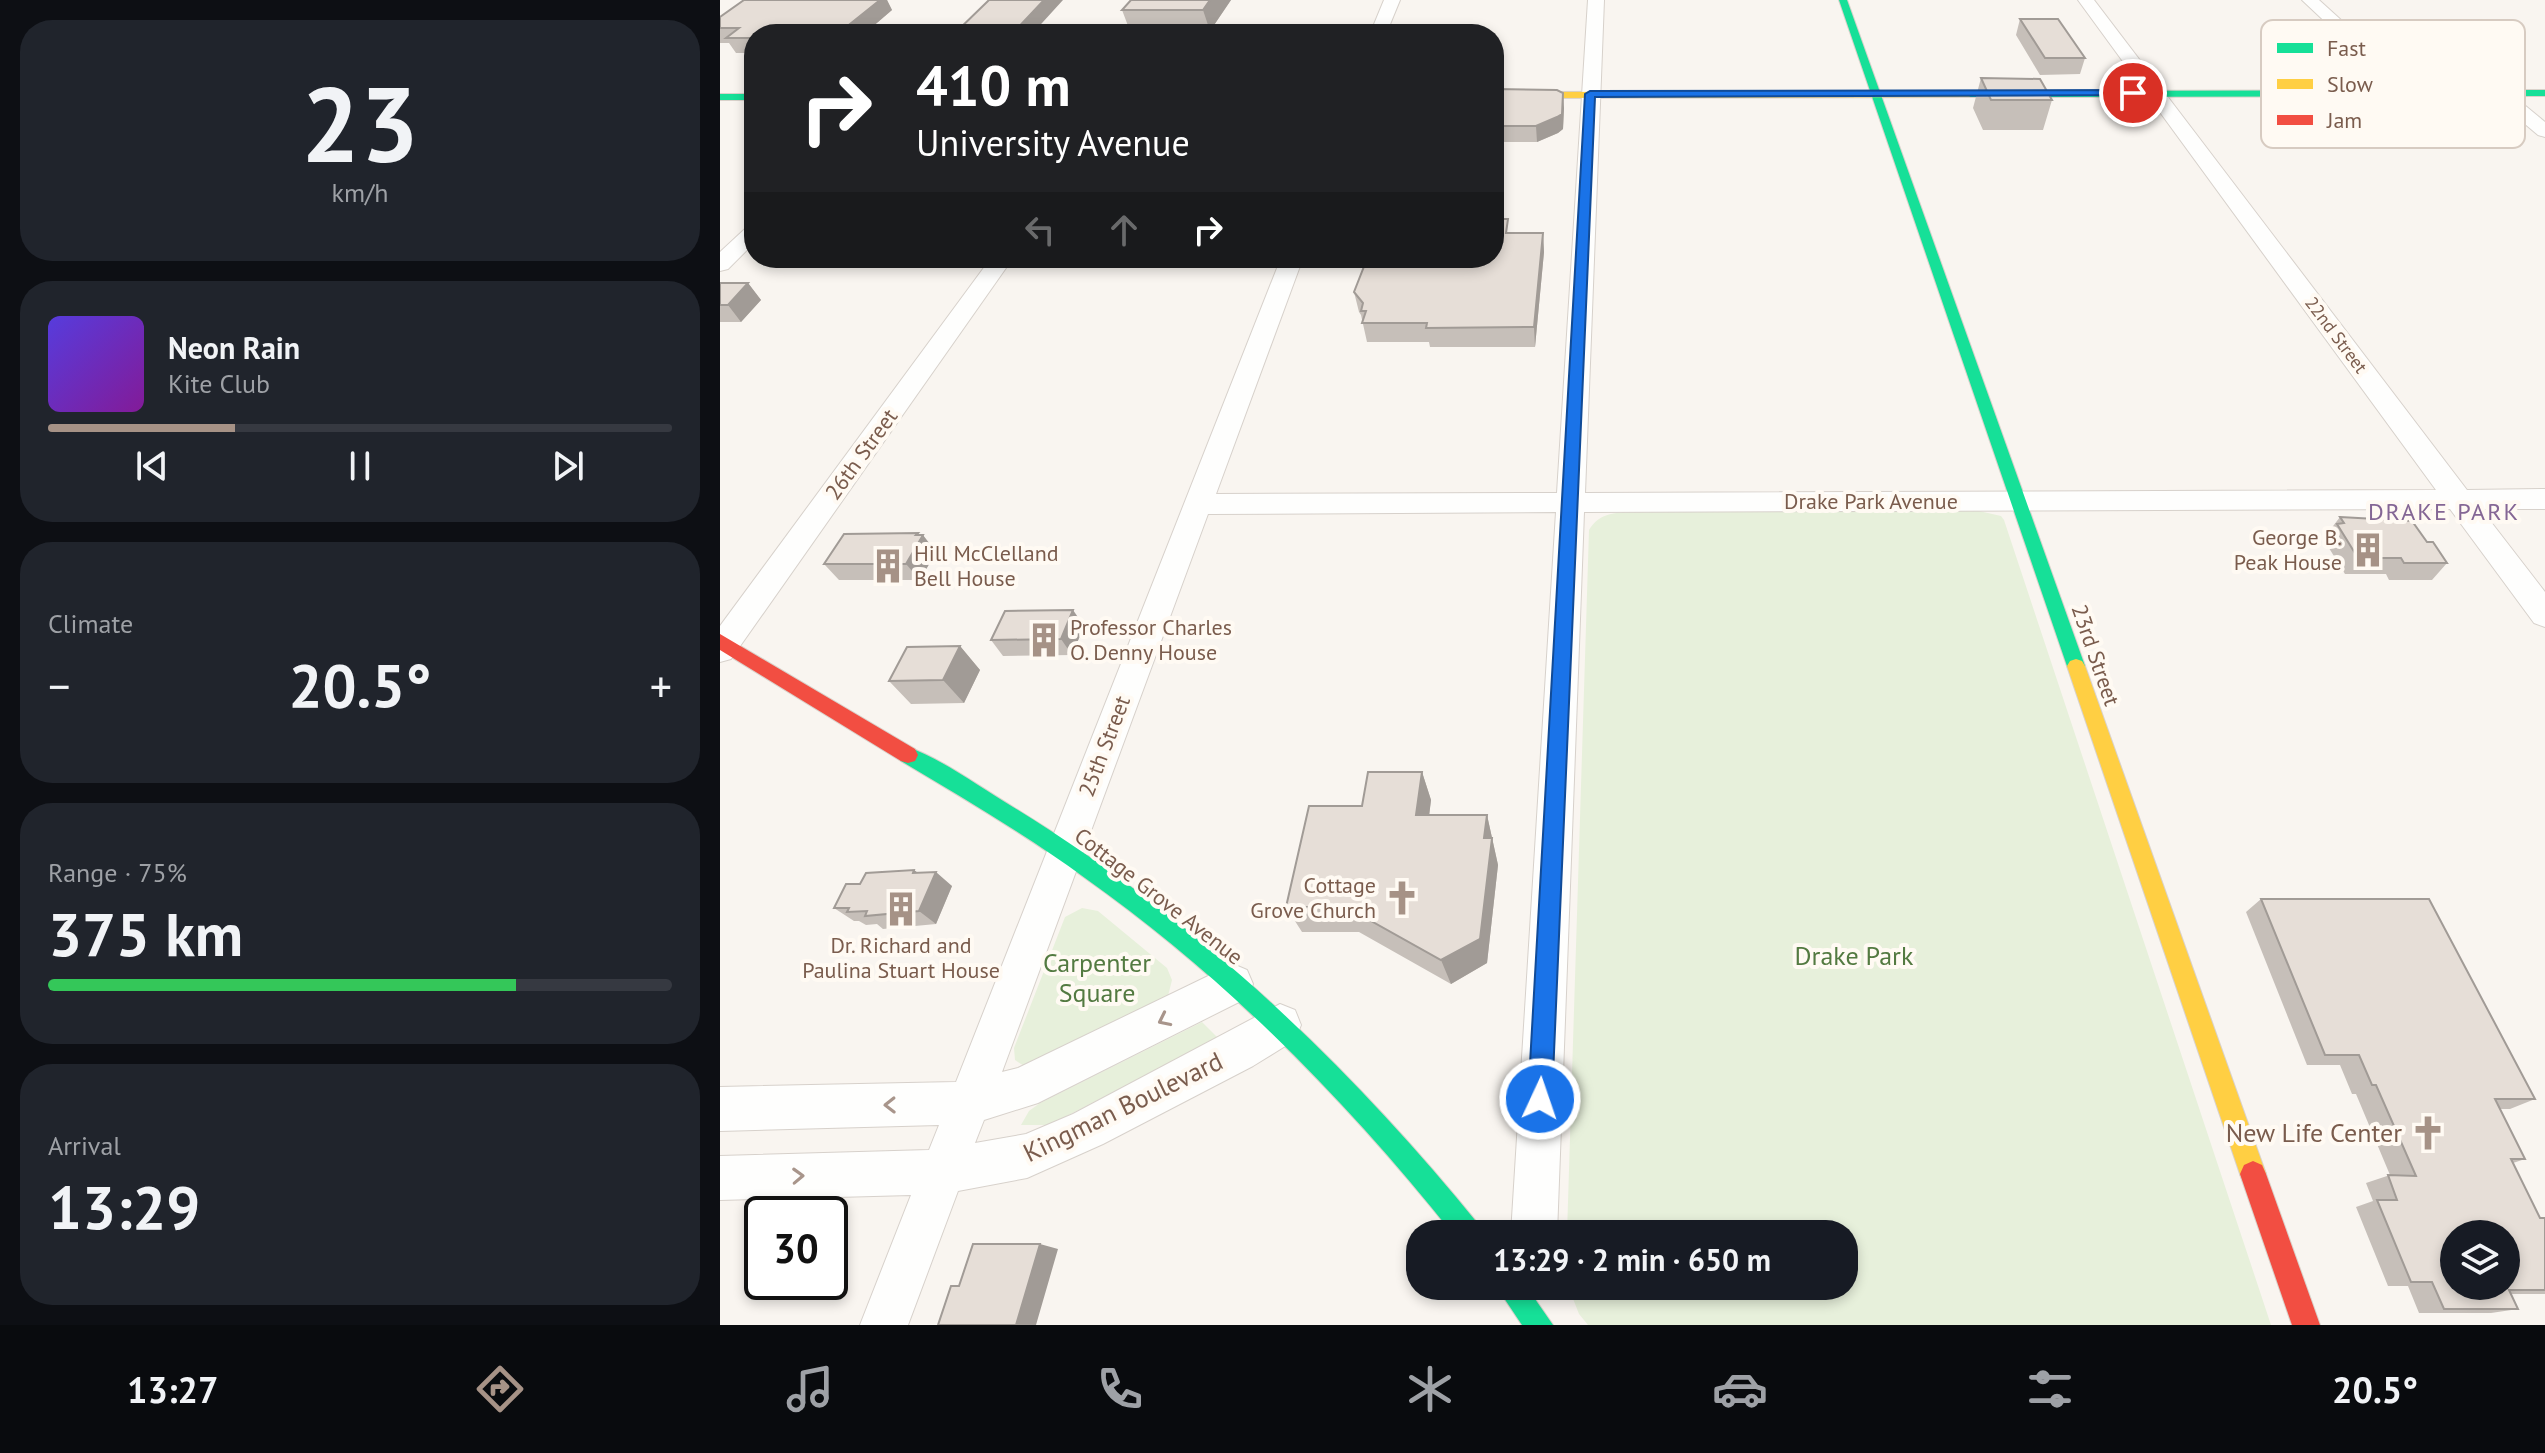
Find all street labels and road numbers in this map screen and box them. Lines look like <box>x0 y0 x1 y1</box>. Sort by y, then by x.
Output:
street label: 22nd Street <box>2300 292 2373 378</box>
street label: 26th Street <box>819 403 904 505</box>
street label: Drake Park Avenue <box>1784 487 1958 515</box>
street label: 23rd Street <box>2066 601 2127 710</box>
street label: 25th Street <box>1072 691 1136 800</box>
street label: Cottage Grove Avenue <box>1069 822 1249 970</box>
street label: Kingman Boulevard <box>1018 1044 1228 1169</box>

